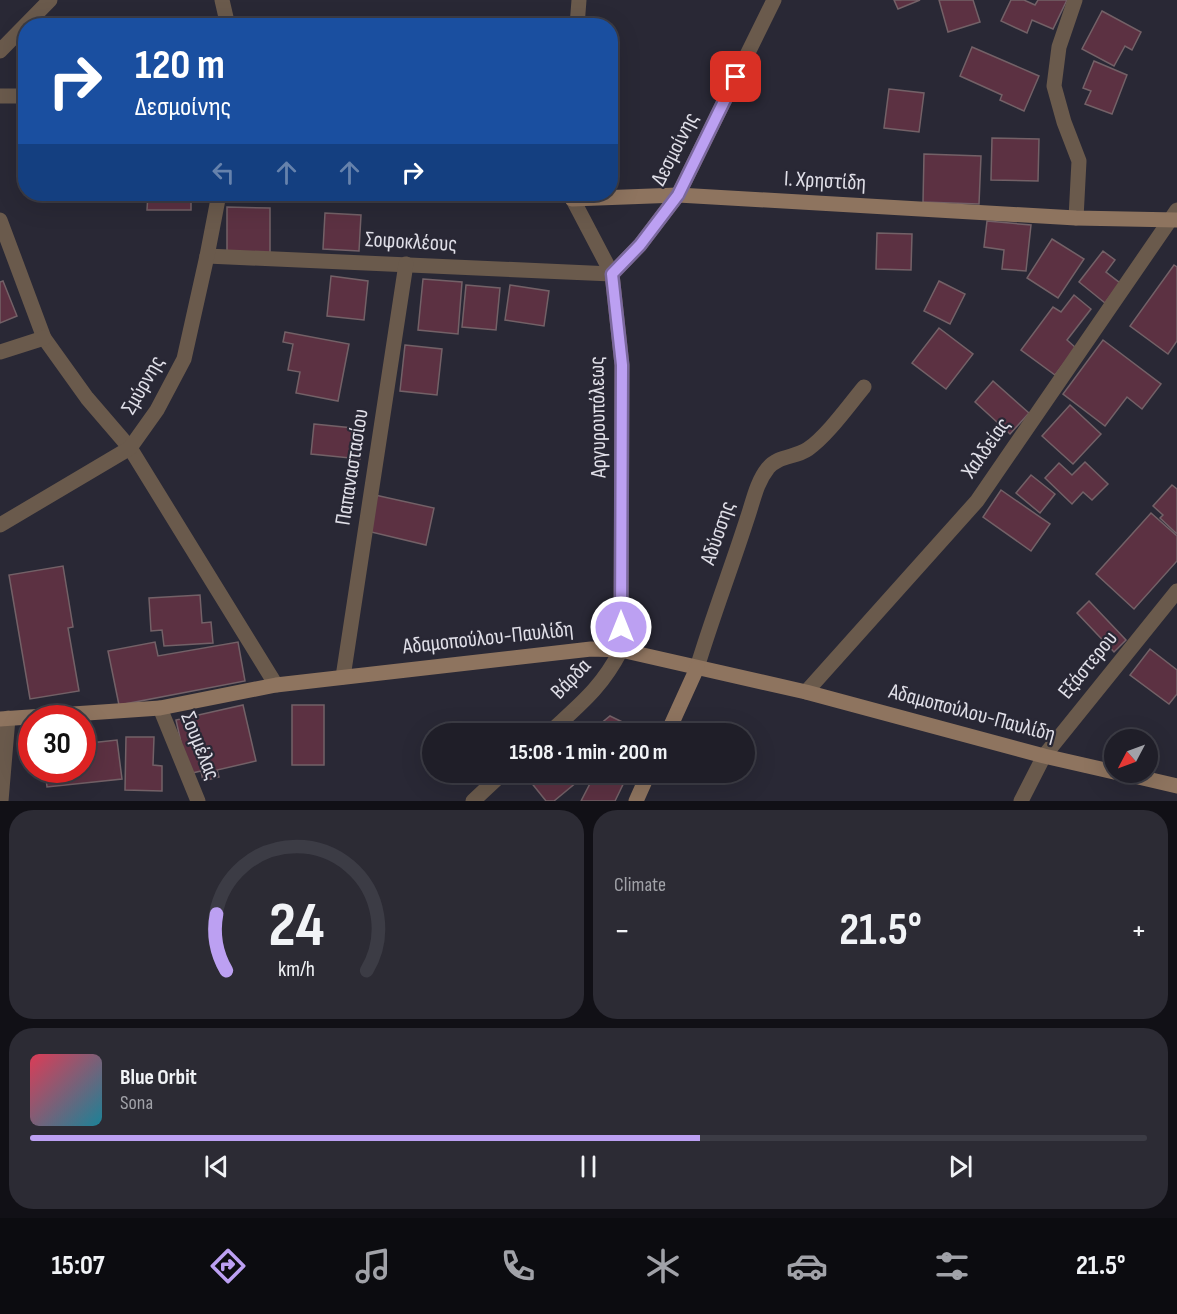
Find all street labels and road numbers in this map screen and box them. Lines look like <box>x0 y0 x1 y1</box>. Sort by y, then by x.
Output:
street label: Δεσμοίνης <box>645 108 705 190</box>
street label: Ι. Χρηστίδη <box>783 165 867 197</box>
street label: Σοφοκλέους <box>364 226 458 258</box>
street label: Σμύρνης <box>115 351 171 419</box>
street label: Αργυρουπόλεως <box>583 356 613 479</box>
street label: Παπαναστασίου <box>329 407 375 527</box>
street label: Χαλδείας <box>955 413 1016 484</box>
street label: Αδύσσης <box>694 498 741 569</box>
street label: Αδαμοπούλου-Παυλίδη <box>400 616 575 660</box>
street label: Εξάστερου <box>1053 626 1123 704</box>
street label: Βάρδα <box>545 652 597 705</box>
street label: Αδαμοπούλου-Παυλίδη <box>885 678 1058 748</box>
street label: Σουμέλας <box>174 708 226 784</box>

